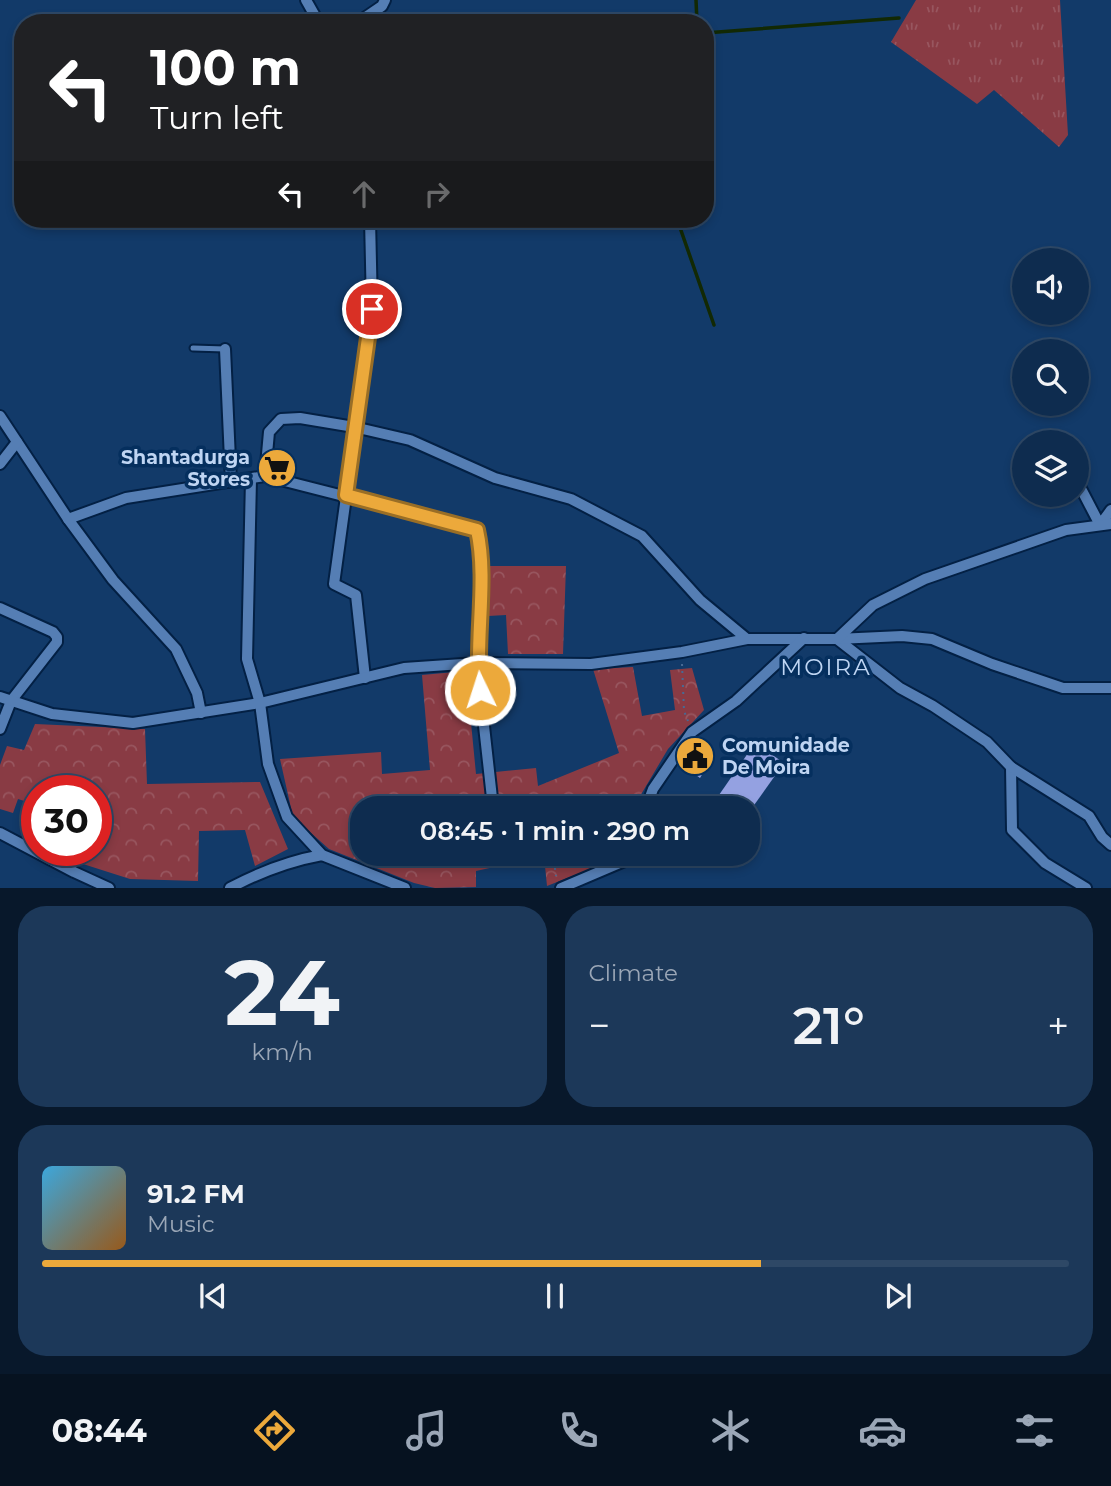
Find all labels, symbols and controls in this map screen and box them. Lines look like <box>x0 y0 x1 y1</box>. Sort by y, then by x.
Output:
text: 100 m <box>150 38 301 97</box>
icon: left <box>35 42 126 133</box>
text: Turn left <box>150 98 284 137</box>
icon: left <box>272 175 310 213</box>
icon: ahead <box>345 175 383 213</box>
icon: right <box>418 175 456 213</box>
map controls <box>1012 248 1089 507</box>
button: sound <box>1012 248 1089 325</box>
pin <box>342 279 402 339</box>
icon: arrive <box>353 290 391 328</box>
button: search <box>1012 339 1089 416</box>
button: layers <box>1012 430 1089 507</box>
place label: Shantadurga Stores <box>121 446 250 491</box>
supermarket icon: Shantadurga Stores <box>256 447 298 489</box>
position arrow <box>443 653 517 727</box>
district label: MOIRA <box>780 653 872 681</box>
place label: Comunidade De Moira <box>722 734 850 779</box>
public building icon: Comunidade De Moira <box>674 735 716 777</box>
speed limit sign: 30 <box>21 775 112 866</box>
text: 08:45 · 1 min · 290 m <box>420 815 690 847</box>
text: 24 <box>225 937 340 1048</box>
text: Climate <box>589 959 678 987</box>
text: 21° <box>793 994 865 1057</box>
text: − <box>589 1002 610 1049</box>
text: + <box>1047 1002 1069 1049</box>
text: km/h <box>252 1038 313 1066</box>
text: 91.2 FM <box>147 1178 245 1210</box>
text: Music <box>147 1210 215 1238</box>
icon: previous <box>194 1277 232 1315</box>
icon: pause <box>536 1277 574 1315</box>
icon: next <box>879 1277 917 1315</box>
icon: directions <box>250 1406 299 1455</box>
icon: music <box>402 1406 451 1455</box>
icon: phone <box>554 1406 603 1455</box>
icon: climate <box>706 1406 755 1455</box>
icon: car <box>858 1406 907 1455</box>
icon: filters <box>1010 1406 1059 1455</box>
text: 08:44 <box>52 1411 147 1450</box>

